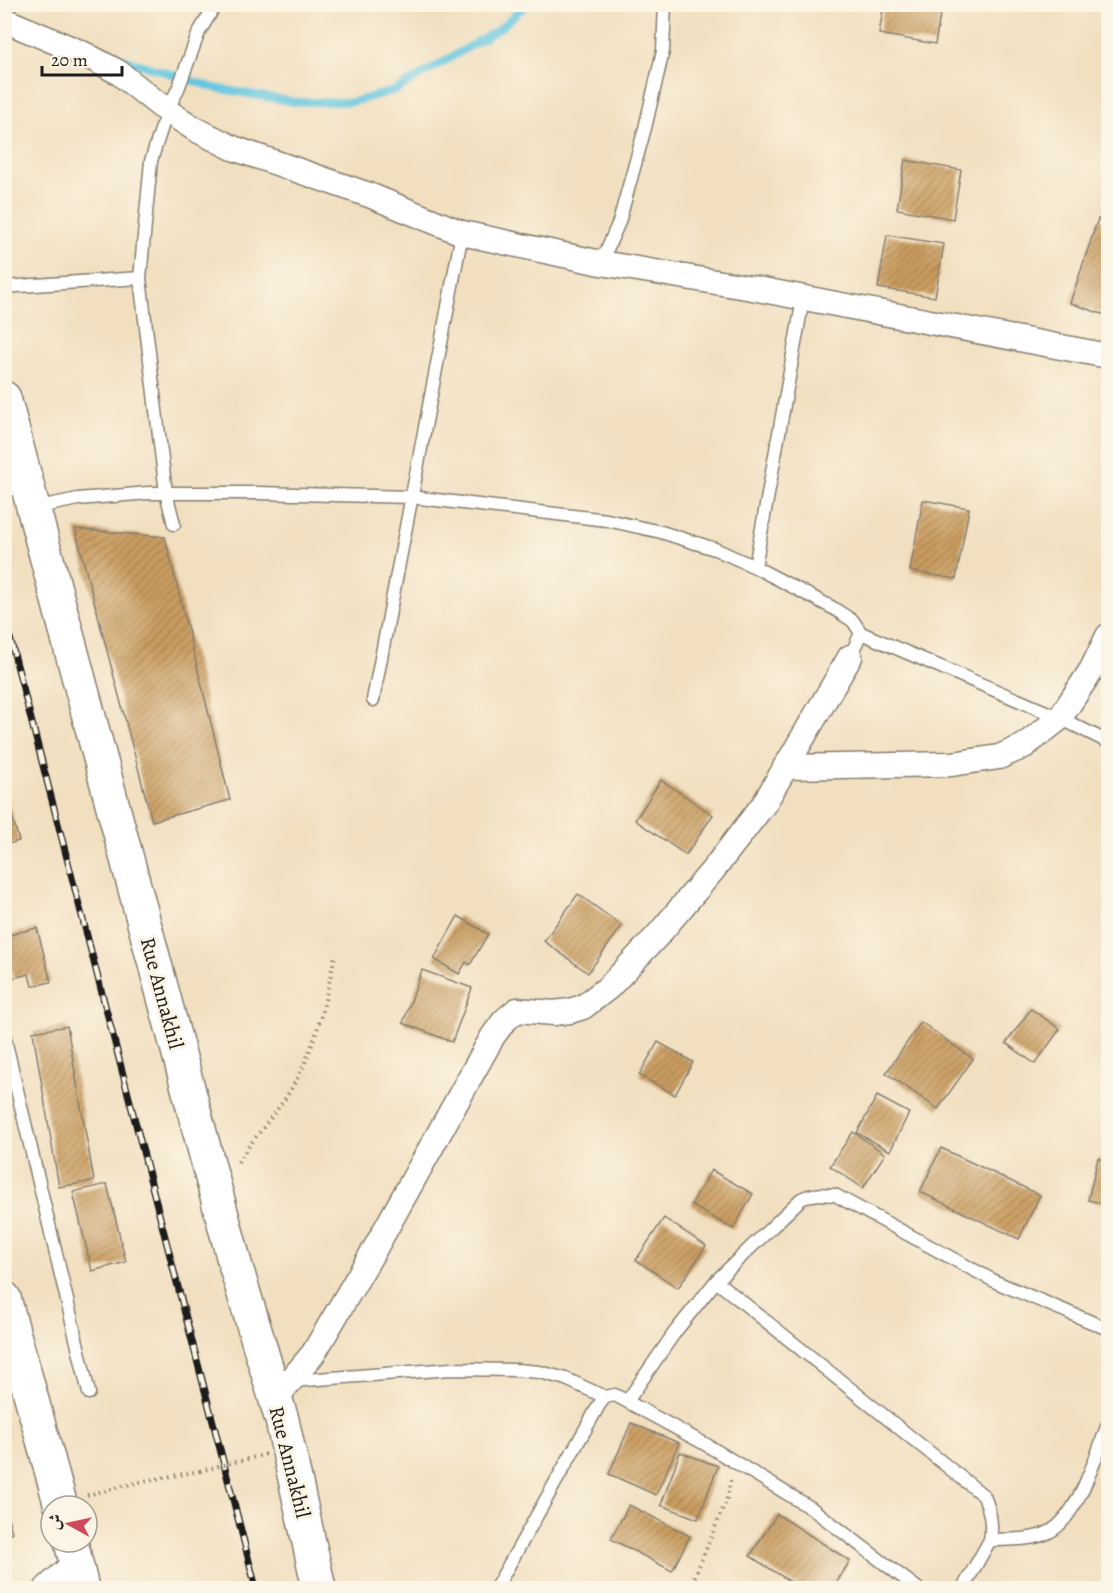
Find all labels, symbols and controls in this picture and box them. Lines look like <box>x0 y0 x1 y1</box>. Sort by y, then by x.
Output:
scale bar <box>42 39 122 77</box>
text: 20 m <box>51 48 88 72</box>
street label: Rue Annakhil <box>134 934 190 1052</box>
street label: Rue Annakhil <box>263 1403 317 1521</box>
north arrow <box>39 1494 99 1554</box>
text: ش <box>43 1513 67 1531</box>

